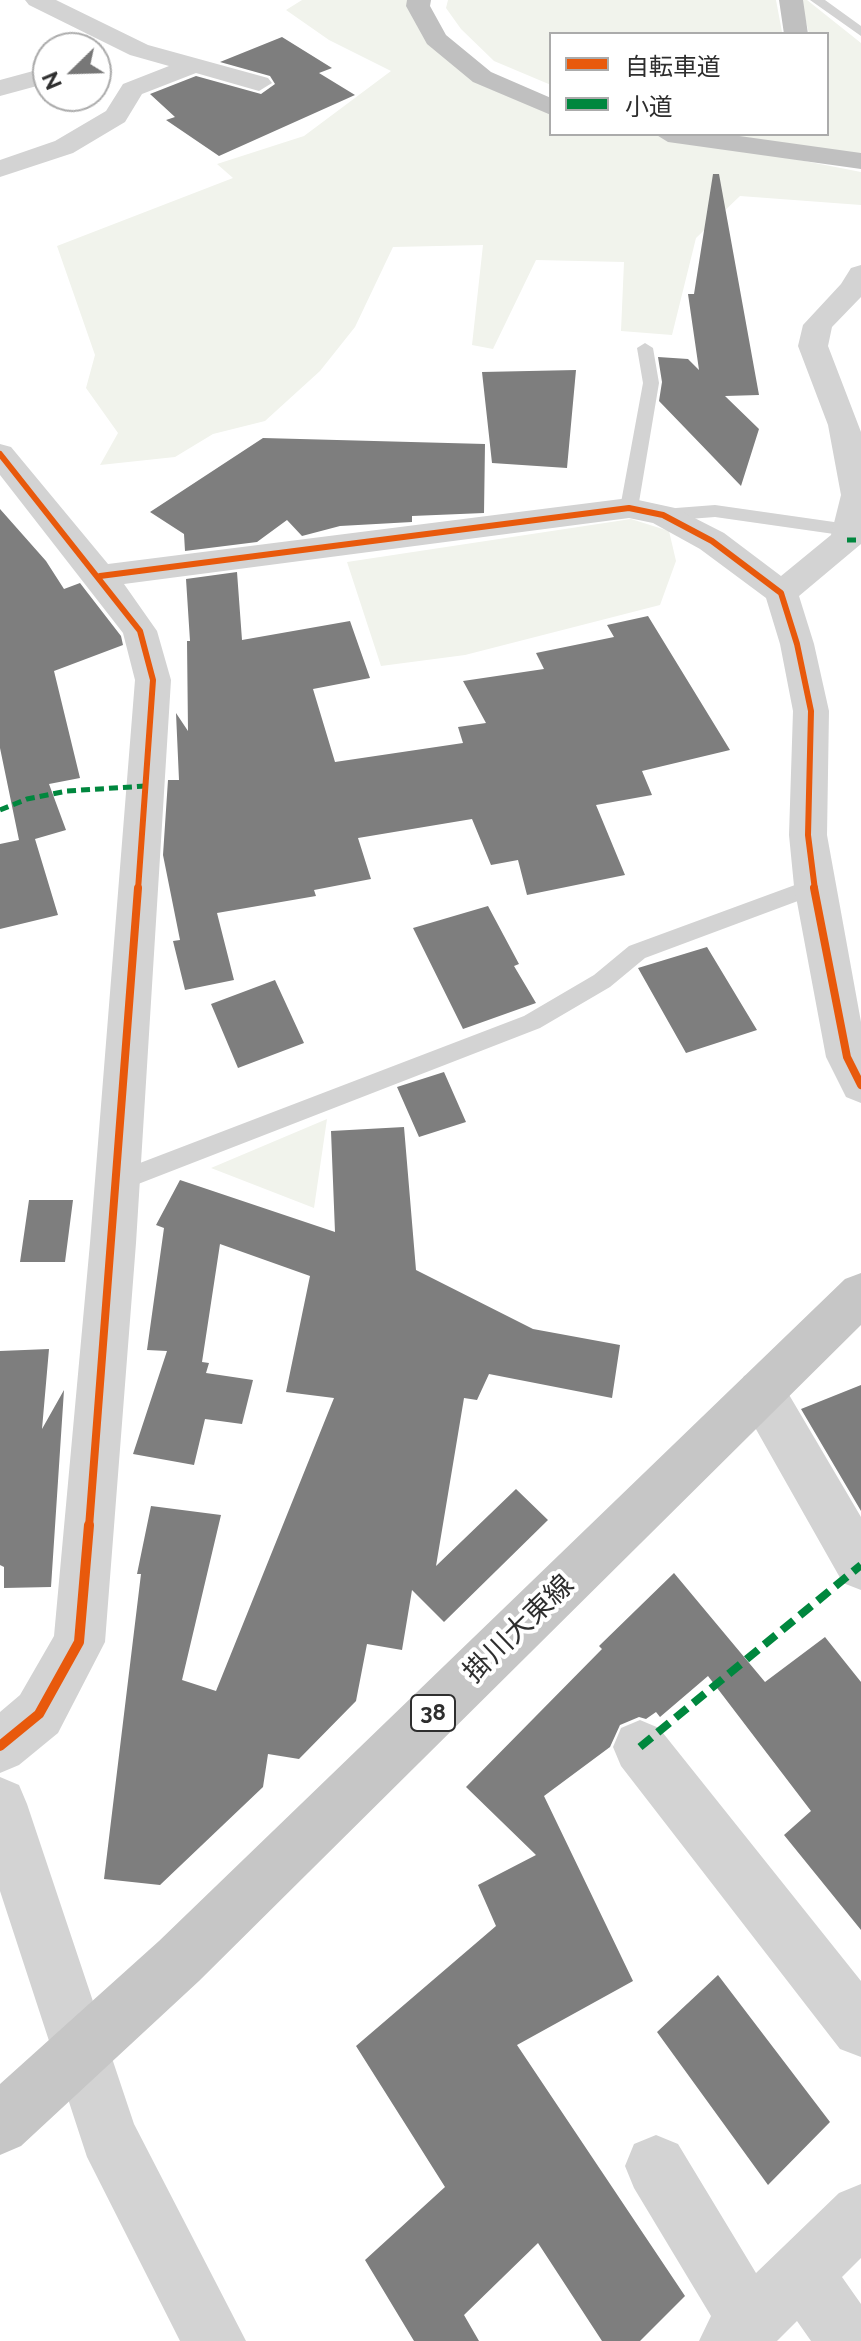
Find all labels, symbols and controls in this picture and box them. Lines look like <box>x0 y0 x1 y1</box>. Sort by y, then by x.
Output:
north arrow <box>32 32 112 112</box>
legend <box>549 32 829 136</box>
text: 自転車道 <box>625 52 721 81</box>
text: N <box>37 68 67 93</box>
text: 小道 <box>625 92 673 121</box>
street label: 掛川大東線 <box>457 1568 581 1690</box>
road number: 38 <box>411 1695 455 1731</box>

